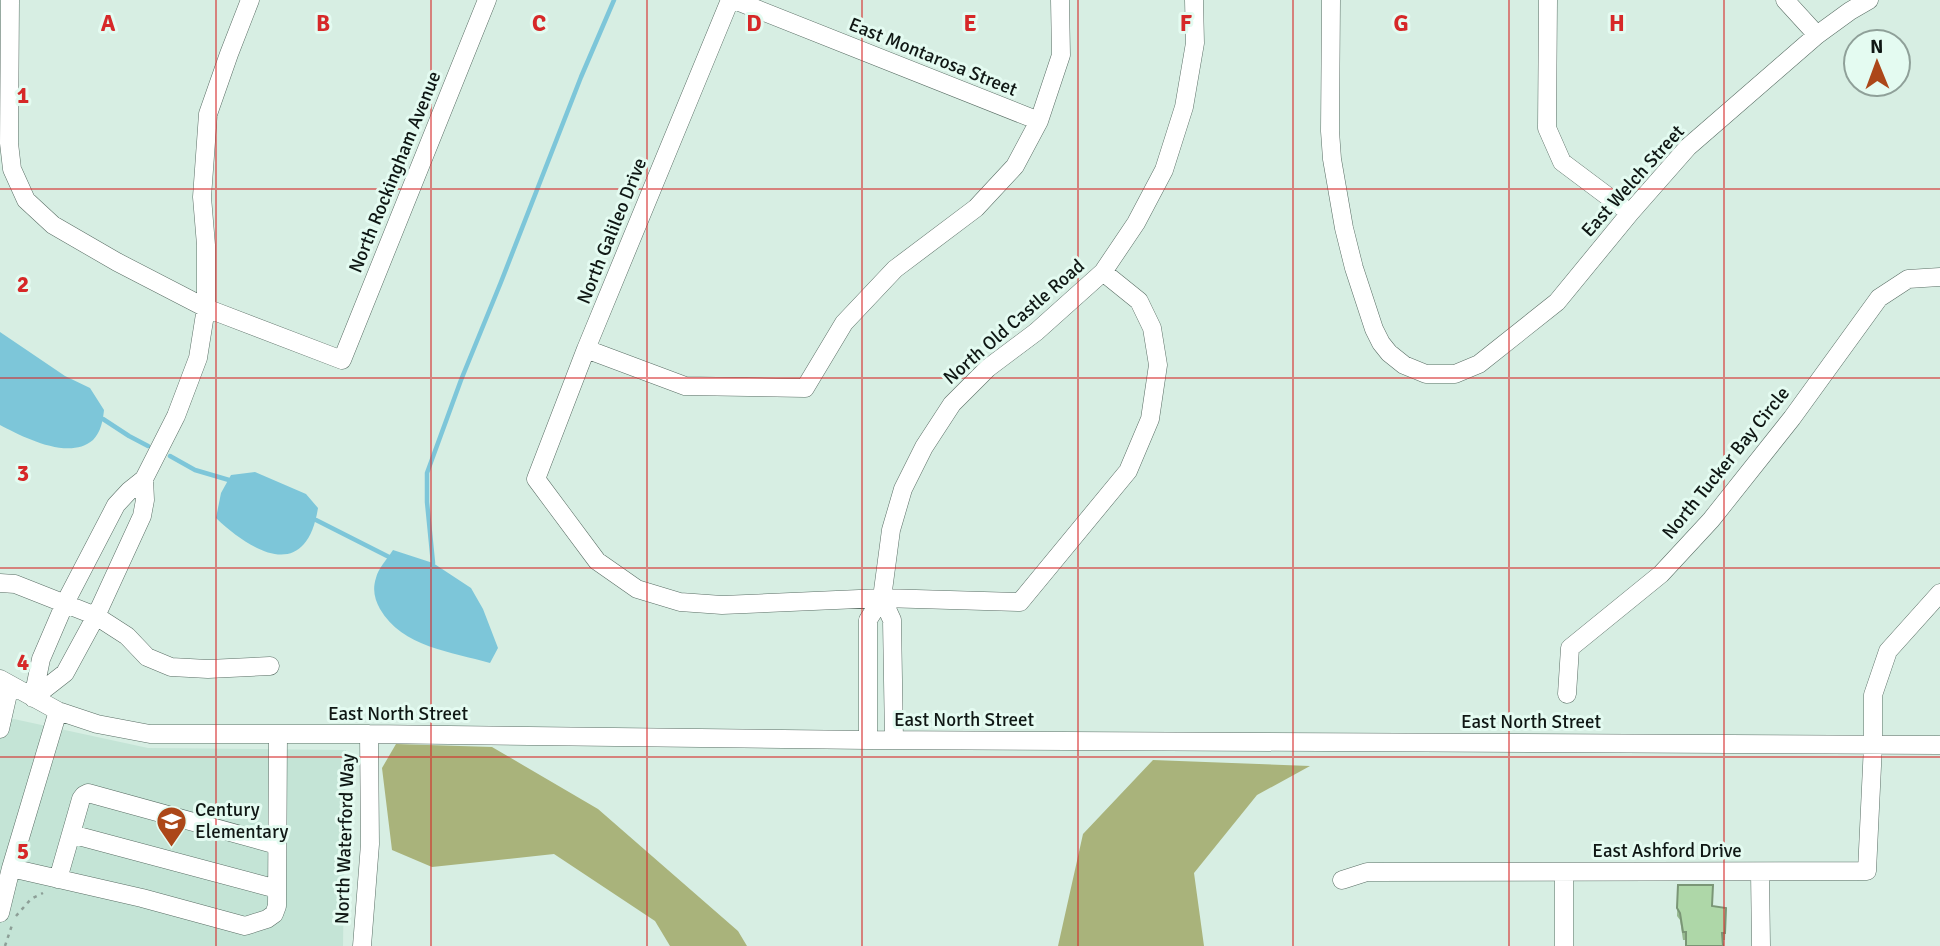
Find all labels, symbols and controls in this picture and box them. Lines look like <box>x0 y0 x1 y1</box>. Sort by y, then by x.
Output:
text: A <box>101 9 116 38</box>
text: B <box>316 9 330 38</box>
text: C <box>532 9 546 38</box>
text: D <box>746 9 762 38</box>
text: F <box>1180 9 1192 38</box>
text: G <box>1393 9 1409 38</box>
text: H <box>1609 9 1625 38</box>
street label: East Montarosa Street <box>846 13 1020 101</box>
north arrow <box>1842 28 1912 98</box>
text: N <box>1870 35 1884 59</box>
street label: North Rockingham Avenue <box>344 68 446 276</box>
text: 1 <box>17 81 29 110</box>
street label: East Welch Street <box>1576 120 1690 242</box>
street label: North Galileo Drive <box>572 155 652 307</box>
street label: North Old Castle Road <box>938 254 1090 390</box>
text: 2 <box>17 270 29 299</box>
street label: North Tucker Bay Circle <box>1657 382 1795 544</box>
text: 3 <box>17 459 29 488</box>
text: 4 <box>17 648 29 677</box>
street label: East North Street <box>328 702 468 726</box>
street label: East North Street <box>894 708 1034 732</box>
street label: East North Street <box>1461 710 1601 734</box>
street label: North Waterford Way <box>330 753 360 925</box>
place label: Century Elementary <box>195 798 288 844</box>
school or university icon: Century Elementary <box>155 804 189 848</box>
text: 5 <box>17 837 29 866</box>
street label: East Ashford Drive <box>1592 839 1742 863</box>

